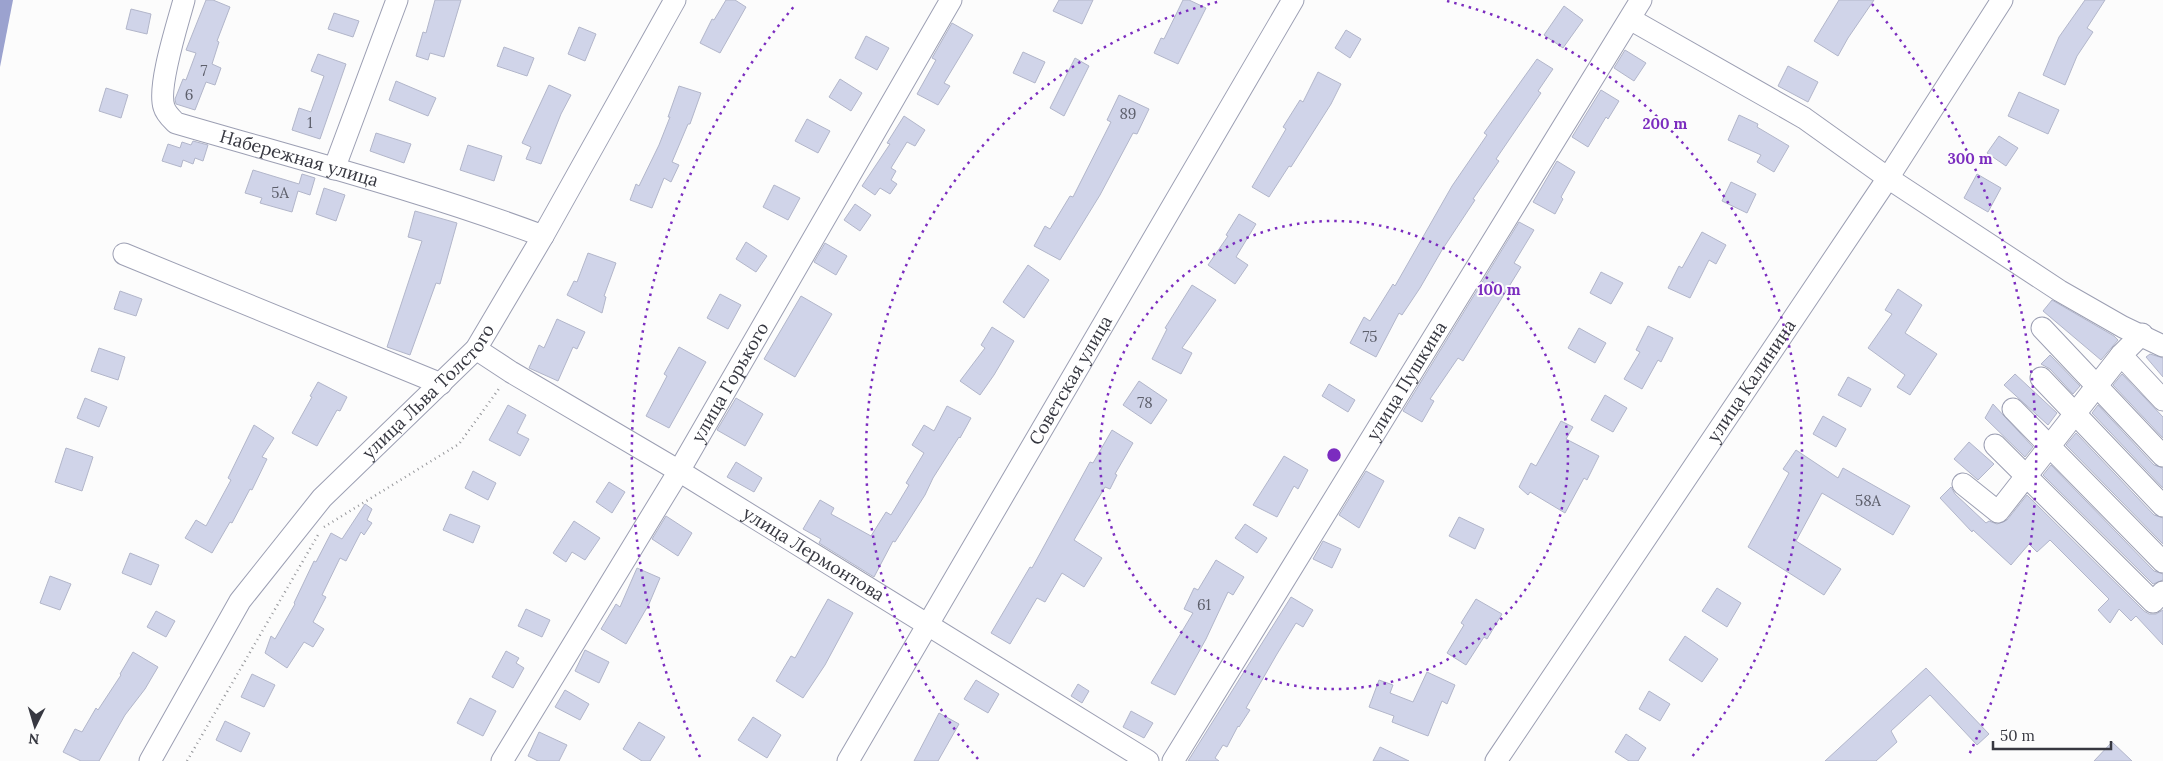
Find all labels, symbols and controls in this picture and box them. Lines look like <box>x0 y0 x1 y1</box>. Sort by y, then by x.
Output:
house number: 7 <box>201 61 208 80</box>
house number: 6 <box>185 85 193 104</box>
house number: 89 <box>1120 104 1137 123</box>
house number: 1 <box>307 113 313 132</box>
text: 200 m <box>1643 114 1688 133</box>
street label: Набережная улица <box>217 124 381 192</box>
text: 300 m <box>1947 149 1993 168</box>
house number: 5А <box>271 183 289 202</box>
text: 100 m <box>1478 280 1521 299</box>
street label: Советская улица <box>1023 311 1117 449</box>
street label: улица Калинина <box>1702 315 1801 446</box>
street label: улица Пушкина <box>1361 317 1452 445</box>
street label: улица Горького <box>686 318 774 447</box>
street label: улица Льва Толстого <box>357 320 499 464</box>
house number: 75 <box>1362 327 1378 346</box>
house number: 78 <box>1137 393 1153 412</box>
centre of rings <box>1325 446 1343 464</box>
house number: 58А <box>1855 491 1882 510</box>
street label: улица Лермонтова <box>739 501 889 606</box>
house number: 61 <box>1197 595 1211 614</box>
north arrow <box>10 701 60 751</box>
scale bar <box>1993 718 2110 750</box>
text: 50 m <box>2000 726 2035 745</box>
text: N <box>28 729 40 748</box>

